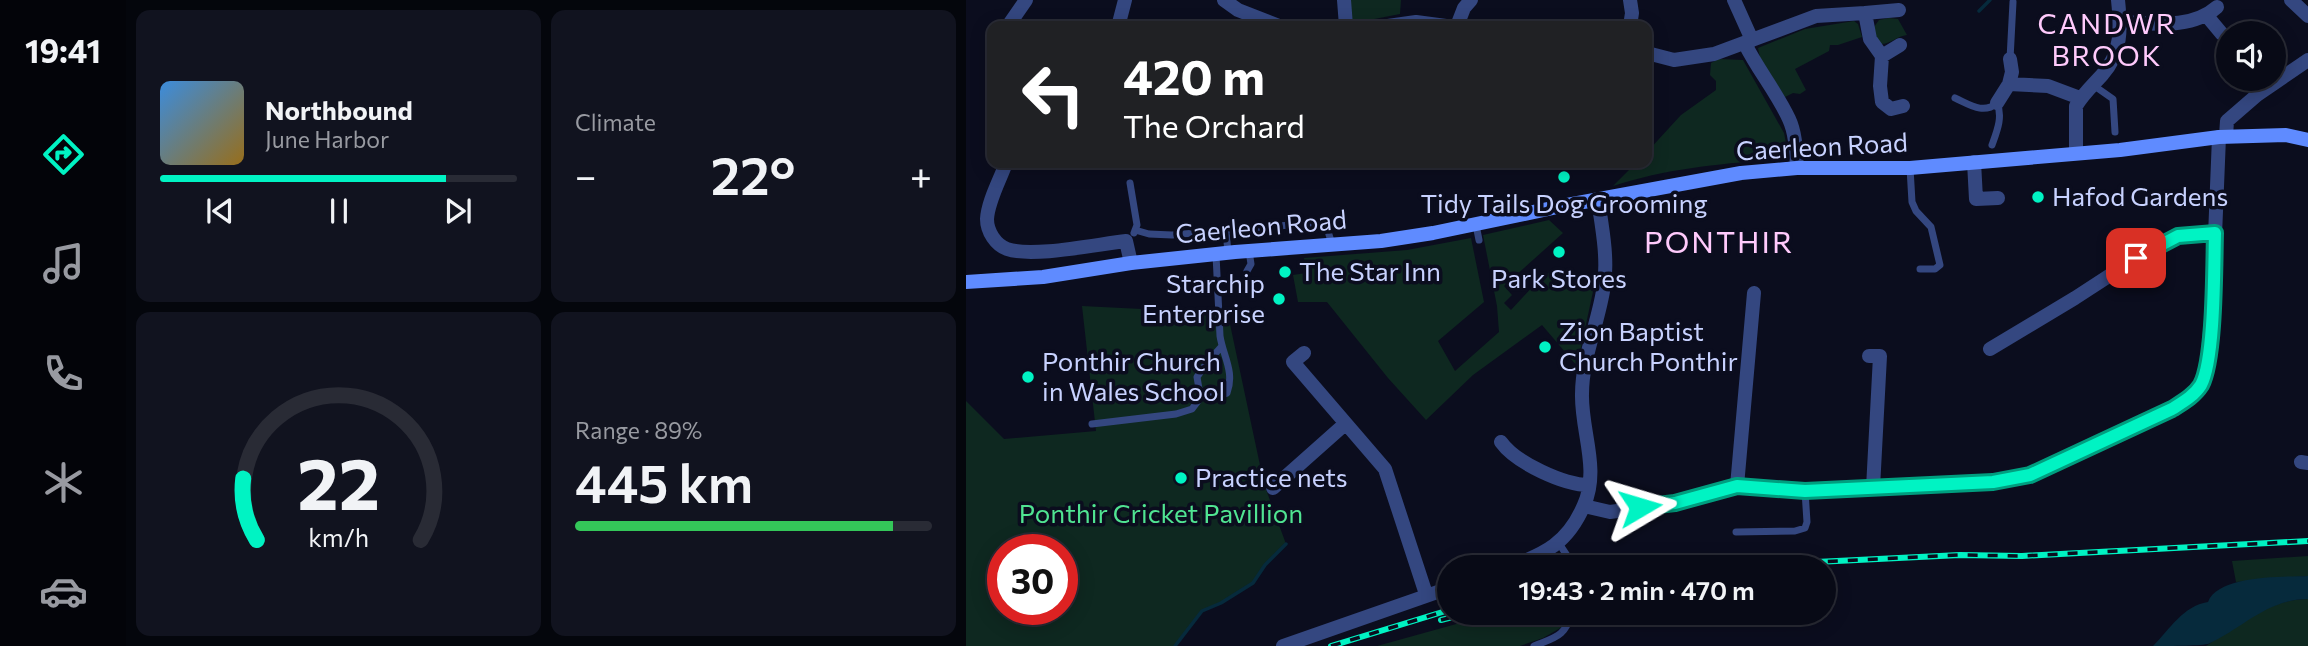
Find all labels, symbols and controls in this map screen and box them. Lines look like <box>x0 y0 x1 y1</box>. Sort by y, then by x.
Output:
district label: CANDWR BROOK <box>2038 6 2176 72</box>
map controls <box>2216 21 2286 91</box>
button: sound <box>2216 21 2286 91</box>
text: 19:41 <box>25 30 101 70</box>
text: 420 m <box>1123 45 1265 105</box>
icon: left <box>1008 49 1099 140</box>
text: Northbound <box>265 94 413 125</box>
text: The Orchard <box>1123 105 1305 145</box>
text: Climate <box>575 108 656 136</box>
text: June Harbor <box>265 125 389 153</box>
street label: Caerleon Road <box>1735 126 1909 165</box>
icon: directions <box>39 130 88 179</box>
text: 22° <box>711 142 795 206</box>
text: − <box>575 151 597 198</box>
text: + <box>910 151 932 198</box>
marker: Tidy Tails Dog Grooming <box>1556 169 1572 185</box>
place label: Hafod Gardens <box>2052 180 2228 211</box>
place label: Tidy Tails Dog Grooming <box>1420 187 1708 218</box>
marker: Hafod Gardens <box>2030 189 2046 205</box>
icon: previous <box>201 192 239 230</box>
icon: pause <box>320 192 358 230</box>
icon: next <box>439 192 477 230</box>
street label: Caerleon Road <box>1174 203 1348 248</box>
district label: PONTHIR <box>1644 222 1794 259</box>
pin <box>2106 228 2166 288</box>
icon: music <box>39 239 88 288</box>
icon: arrive <box>2117 239 2155 277</box>
marker: Park Stores <box>1551 244 1567 260</box>
place label: The Star Inn <box>1299 255 1441 286</box>
place label: Park Stores <box>1491 262 1627 293</box>
marker: The Star Inn <box>1277 264 1293 280</box>
place label: Starchip Enterprise <box>1142 267 1265 328</box>
marker: Starchip Enterprise <box>1271 291 1287 307</box>
place label: Zion Baptist Church Ponthir <box>1559 315 1738 376</box>
marker: Zion Baptist Church Ponthir <box>1537 339 1553 355</box>
place label: Ponthir Church in Wales School <box>1042 345 1225 406</box>
icon: phone <box>39 349 88 398</box>
marker: Ponthir Church in Wales School <box>1020 369 1036 385</box>
text: Range · 89% <box>575 416 702 444</box>
text: 22 <box>297 436 380 525</box>
text: 445 km <box>575 450 753 514</box>
icon: climate <box>39 458 88 507</box>
place label: Practice nets <box>1195 461 1348 492</box>
marker: Practice nets <box>1173 470 1189 486</box>
position arrow <box>1603 470 1677 544</box>
park label: Ponthir Cricket Pavillion <box>1019 497 1303 528</box>
text: km/h <box>308 522 369 552</box>
speed limit sign: 30 <box>987 534 1078 625</box>
icon: car <box>39 567 88 616</box>
text: 19:43 · 2 min · 470 m <box>1518 574 1755 605</box>

